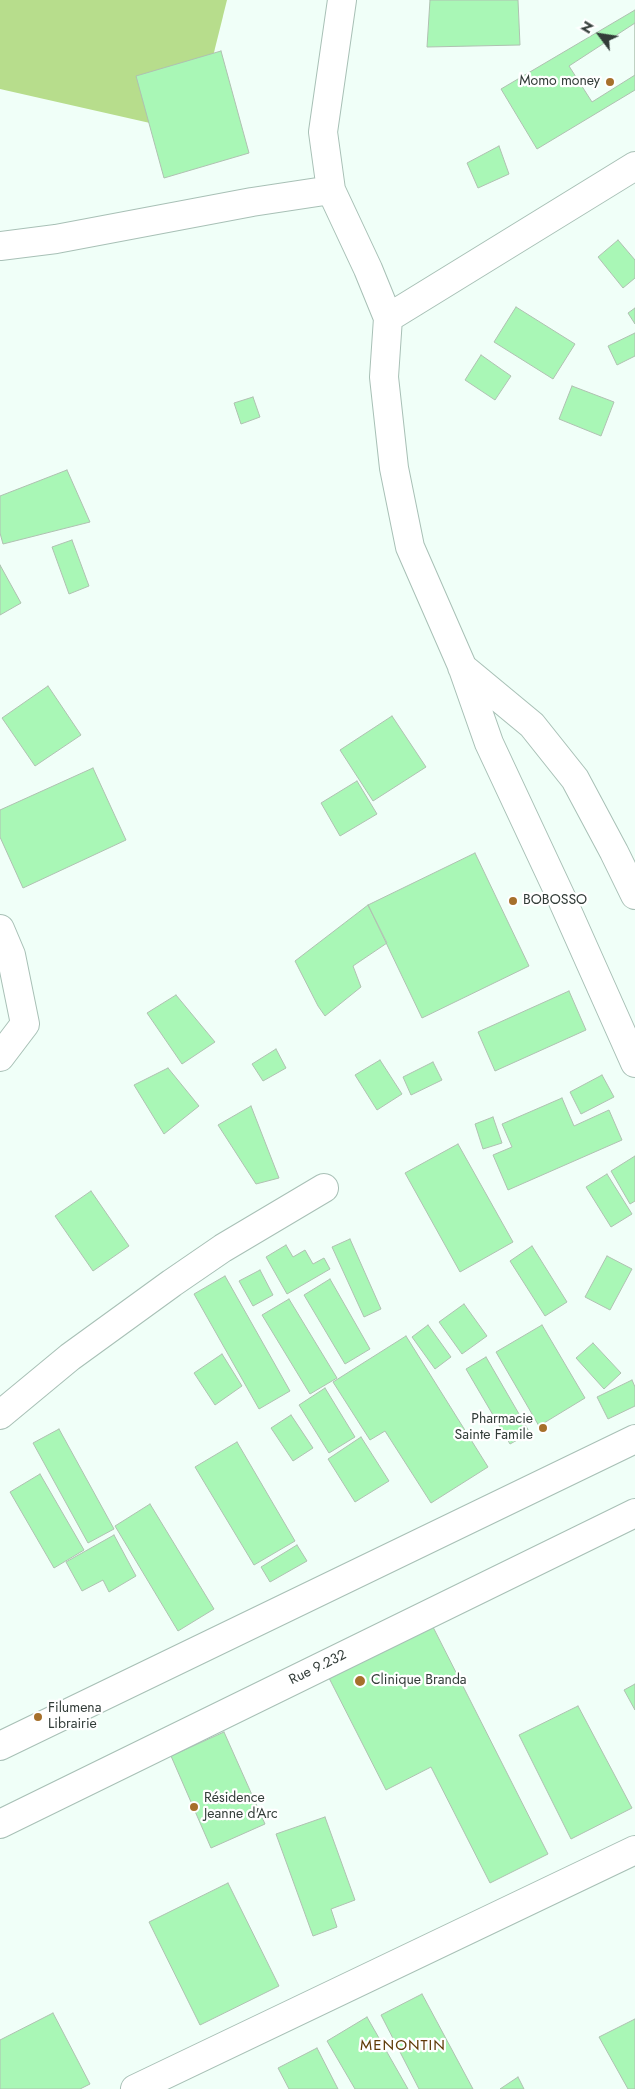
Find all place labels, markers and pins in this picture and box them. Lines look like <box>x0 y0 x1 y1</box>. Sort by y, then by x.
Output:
place label: Momo money <box>519 74 600 90</box>
marker: Momo money <box>604 76 616 88</box>
place label: BOBOSSO <box>523 893 587 909</box>
marker: BOBOSSO <box>507 895 519 907</box>
place label: Pharmacie Sainte Famile <box>455 1412 533 1444</box>
marker: Pharmacie Sainte Famile <box>537 1422 549 1434</box>
place label: Clinique Branda <box>371 1673 467 1689</box>
marker: Clinique Branda <box>353 1674 367 1688</box>
place label: Filumena Librairie <box>48 1701 101 1734</box>
marker: Filumena Librairie <box>32 1711 44 1723</box>
place label: Résidence Jeanne d'Arc <box>204 1791 278 1824</box>
marker: Résidence Jeanne d'Arc <box>188 1801 200 1813</box>

